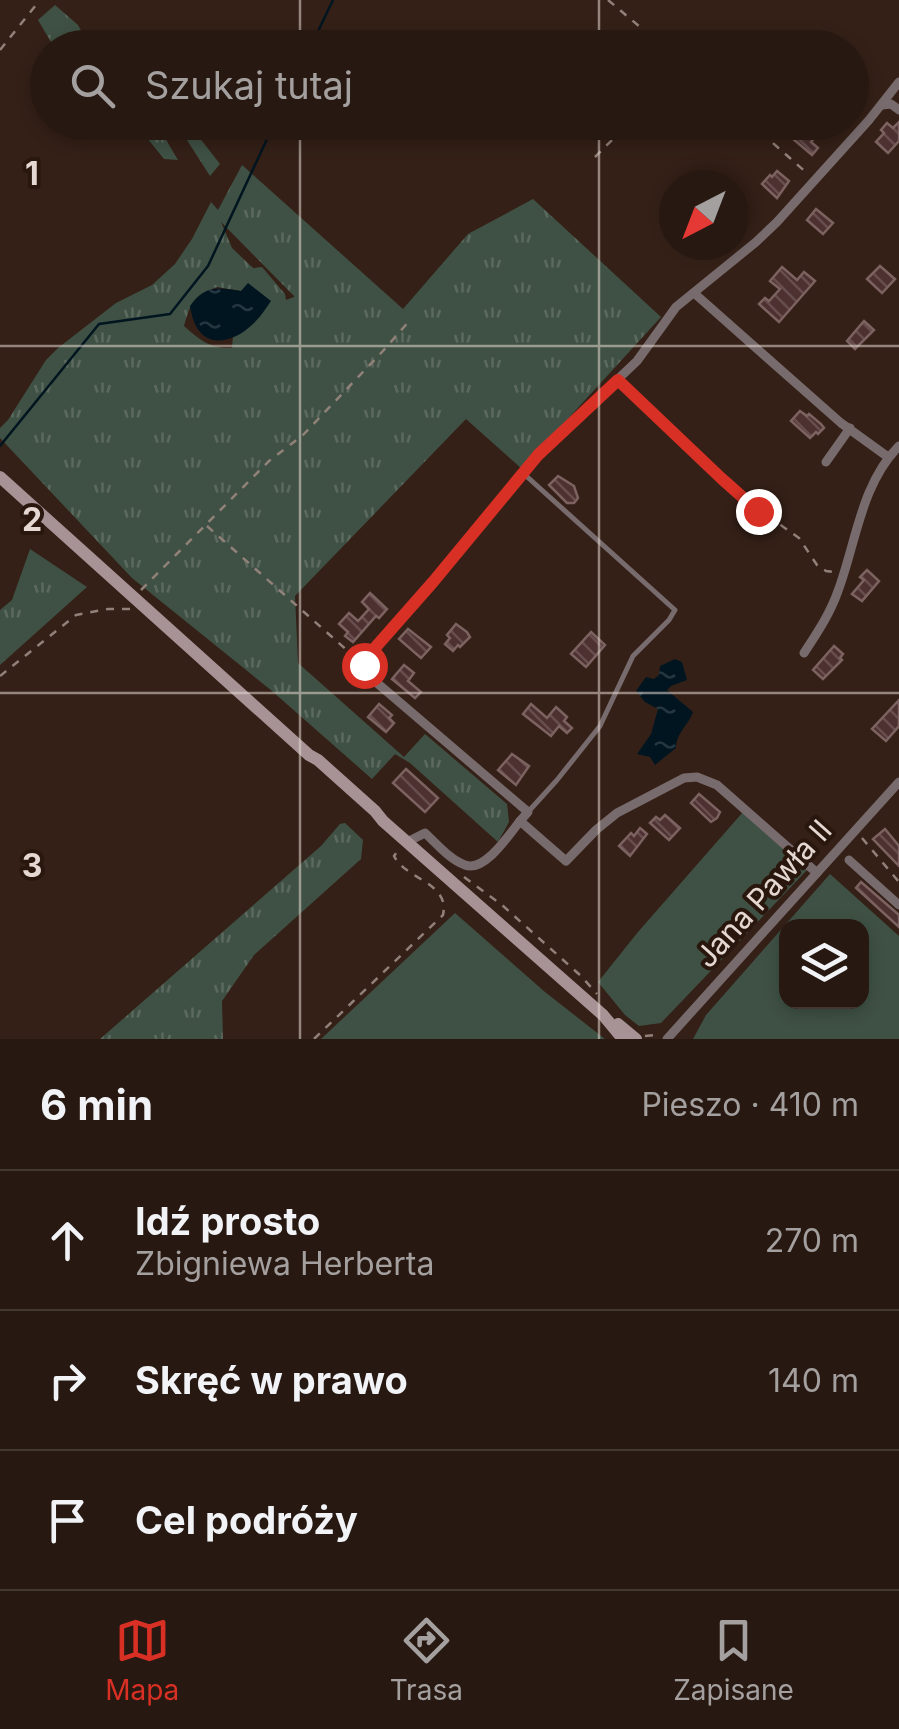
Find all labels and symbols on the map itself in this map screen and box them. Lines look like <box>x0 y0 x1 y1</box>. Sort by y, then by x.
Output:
text: 1 <box>25 154 39 193</box>
north arrow <box>659 170 749 260</box>
route end <box>736 489 782 535</box>
text: 2 <box>22 500 42 539</box>
route start <box>342 643 388 689</box>
street label: Jana Pawła II <box>688 812 839 975</box>
text: 3 <box>22 846 42 885</box>

